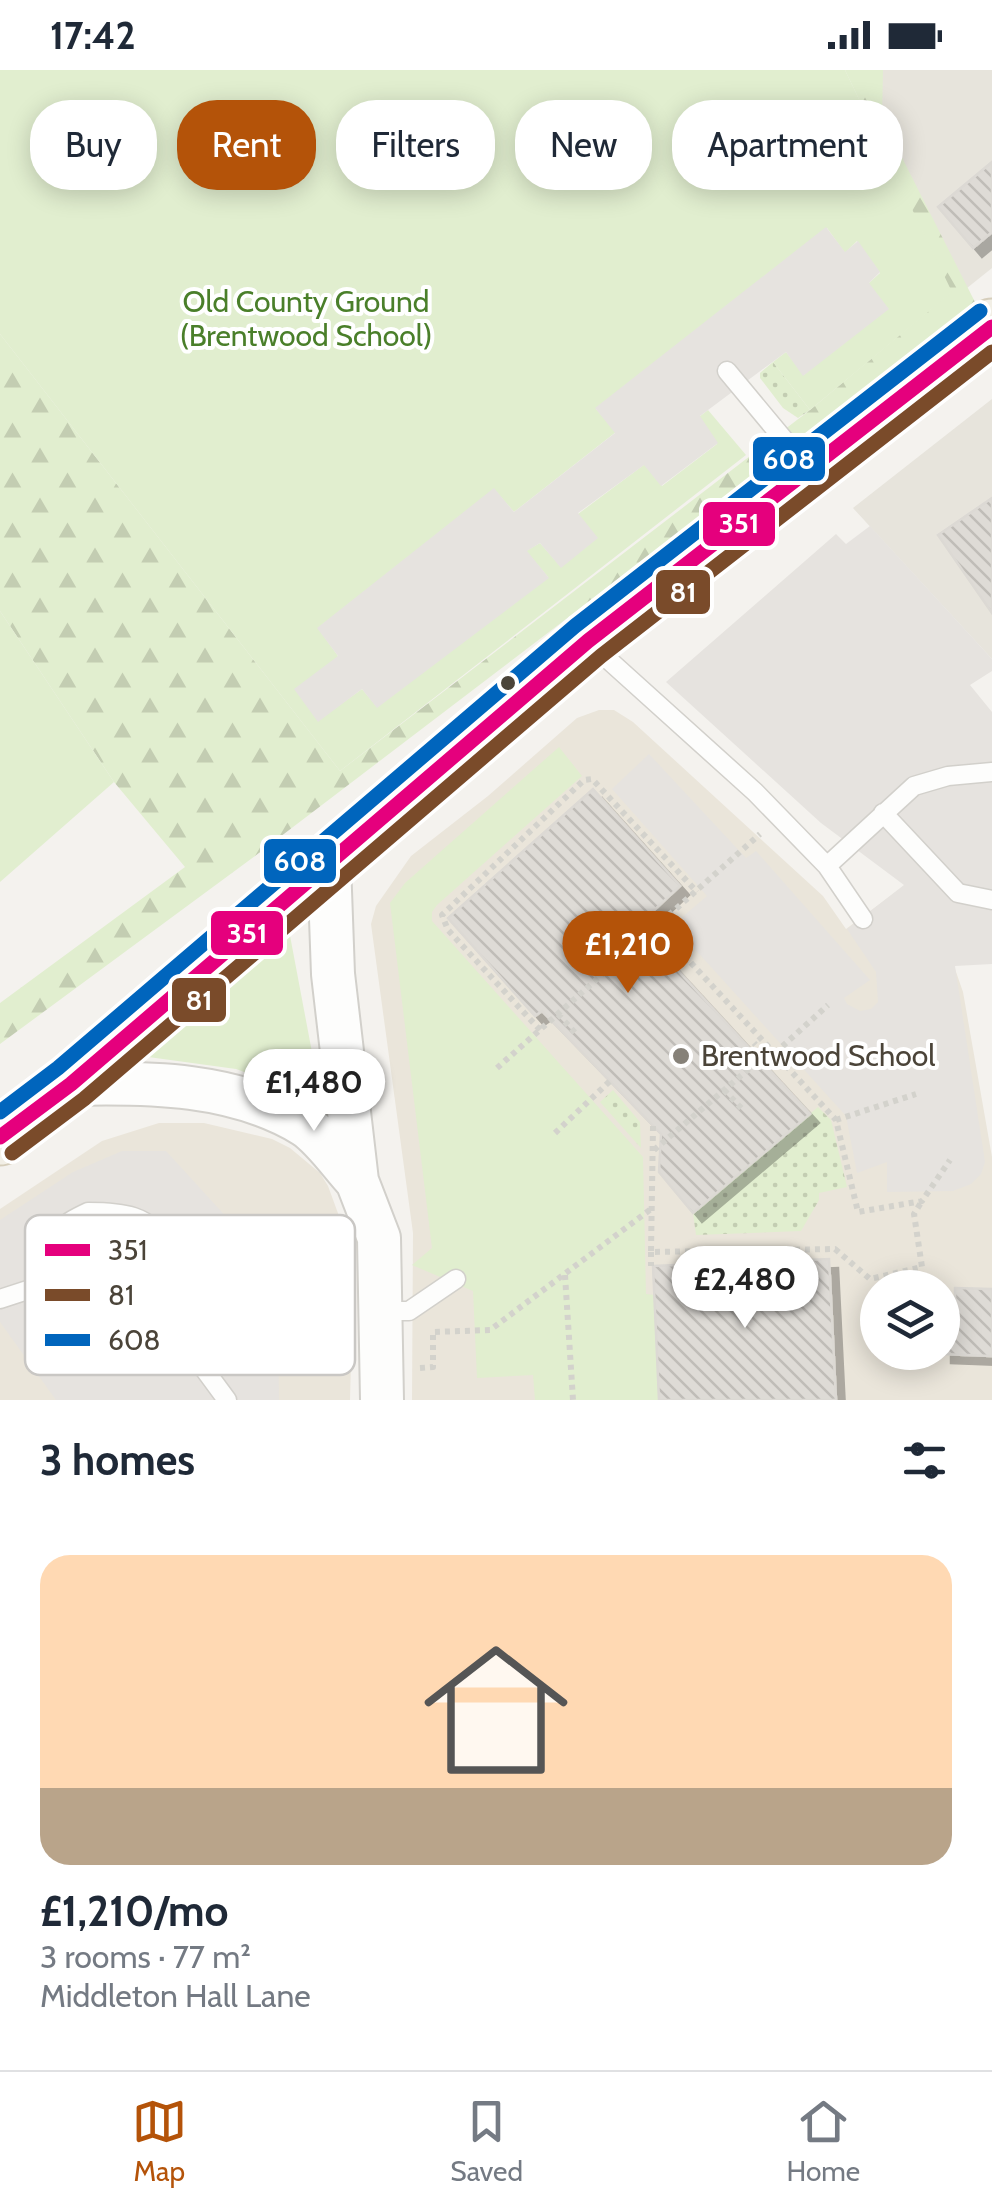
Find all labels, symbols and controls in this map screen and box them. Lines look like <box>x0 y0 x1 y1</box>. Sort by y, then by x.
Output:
text: 17:42 <box>50 12 136 59</box>
chip: Buy <box>30 100 157 190</box>
chip: Rent <box>177 100 316 190</box>
chip: Filters <box>336 100 495 190</box>
chip: New <box>515 100 652 190</box>
chip: Apartment <box>672 100 903 190</box>
park label: Old County Ground (Brentwood School) <box>180 283 432 354</box>
line badge: 608 <box>751 435 827 483</box>
text: 608 <box>763 442 815 476</box>
line badge: 351 <box>701 500 777 548</box>
text: 351 <box>719 506 759 540</box>
line badge: 81 <box>654 568 712 616</box>
text: 81 <box>669 575 697 609</box>
unlabelled marker <box>498 673 518 693</box>
line badge: 608 <box>262 837 338 885</box>
text: 608 <box>274 844 326 878</box>
line badge: 351 <box>209 909 285 957</box>
pin: £1,210 <box>547 911 709 996</box>
text: 351 <box>227 916 267 950</box>
text: £1,210 <box>584 924 672 963</box>
line badge: 81 <box>170 976 228 1024</box>
text: 81 <box>185 983 213 1017</box>
place label: Brentwood School <box>701 1037 935 1074</box>
marker: Brentwood School <box>670 1045 692 1067</box>
pin: £1,480 <box>233 1049 395 1134</box>
text: £1,480 <box>265 1062 363 1101</box>
legend <box>25 1215 355 1375</box>
text: 351 <box>108 1233 147 1267</box>
pin: £2,480 <box>664 1246 826 1331</box>
text: £2,480 <box>694 1259 796 1298</box>
map controls <box>860 1270 960 1370</box>
button: layers <box>860 1270 960 1370</box>
text: 81 <box>108 1278 134 1312</box>
text: 608 <box>108 1323 160 1357</box>
icon: filters <box>897 1433 952 1488</box>
text: 3 homes <box>40 1434 195 1486</box>
icon: home <box>406 1620 586 1800</box>
text: £1,210/mo <box>40 1885 228 1937</box>
text: 3 rooms · 77 m² <box>40 1937 251 1976</box>
text: Middleton Hall Lane <box>40 1976 311 2015</box>
tab: Map <box>132 2094 187 2188</box>
tab: Saved <box>450 2094 523 2188</box>
tab: Home <box>787 2094 860 2188</box>

